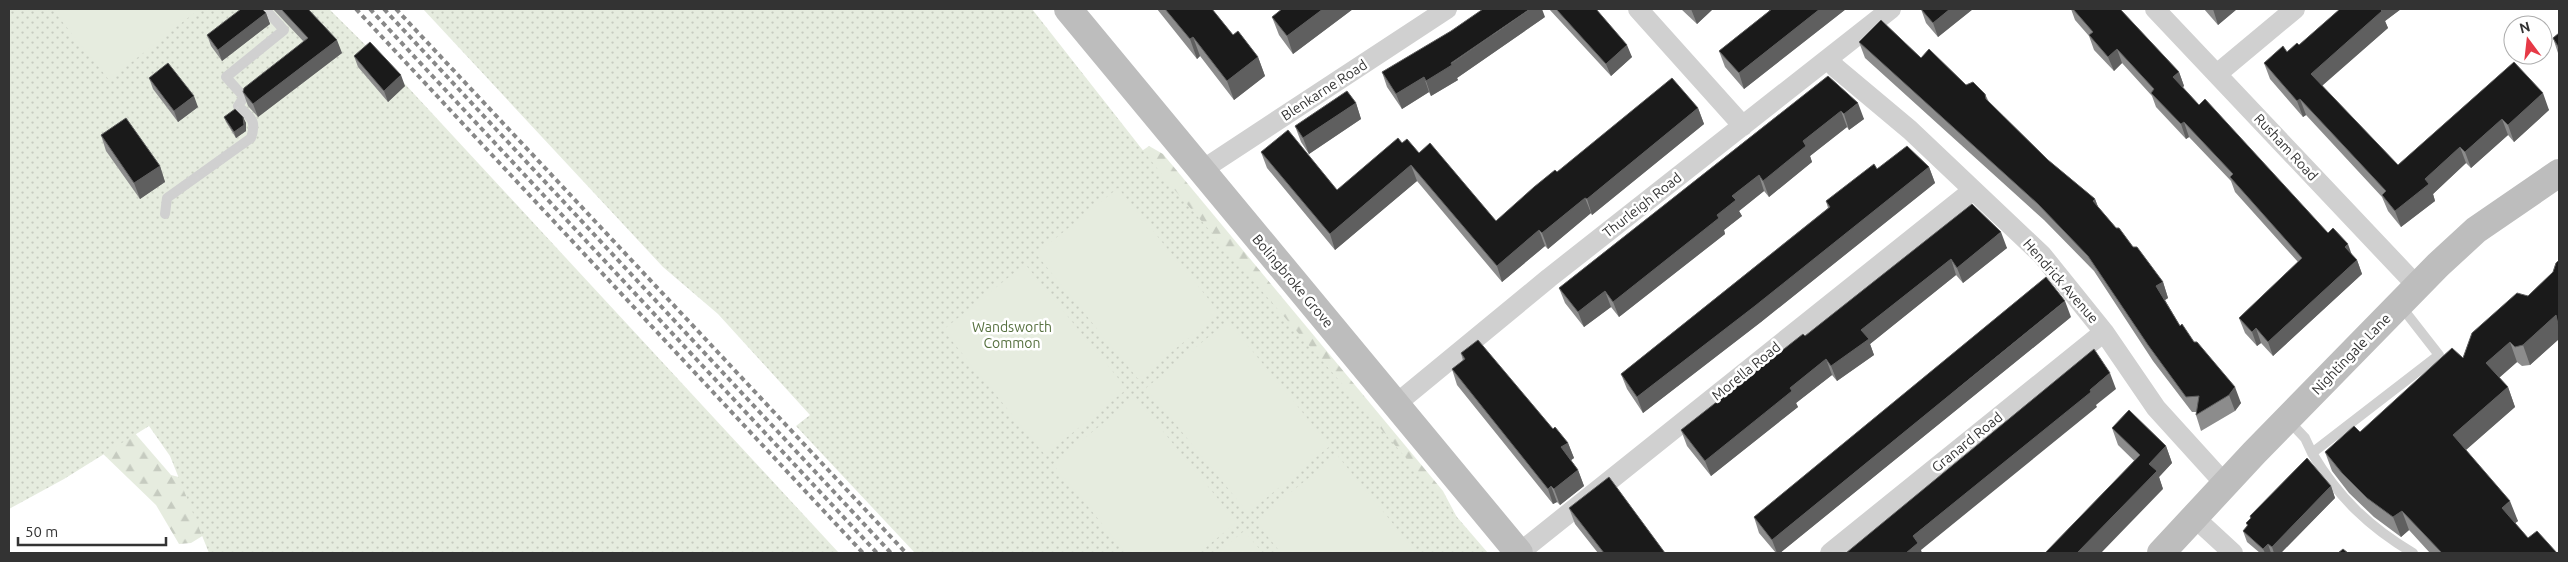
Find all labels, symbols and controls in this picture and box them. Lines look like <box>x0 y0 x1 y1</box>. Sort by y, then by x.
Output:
north arrow <box>2503 15 2553 65</box>
text: N <box>2518 18 2532 37</box>
street label: Blenkarne Road <box>1278 56 1370 124</box>
street label: Rusham Road <box>2251 110 2321 184</box>
street label: Thurleigh Road <box>1599 169 1685 241</box>
street label: Bolingbroke Grove <box>1249 231 1337 331</box>
street label: Hendrick Avenue <box>2020 236 2102 326</box>
street label: Nightingale Lane <box>2308 310 2394 398</box>
park label: Wandsworth Common <box>972 319 1052 351</box>
street label: Morella Road <box>1709 339 1783 403</box>
street label: Granard Road <box>1929 409 2005 475</box>
scale bar <box>18 514 165 546</box>
text: 50 m <box>25 523 58 540</box>

